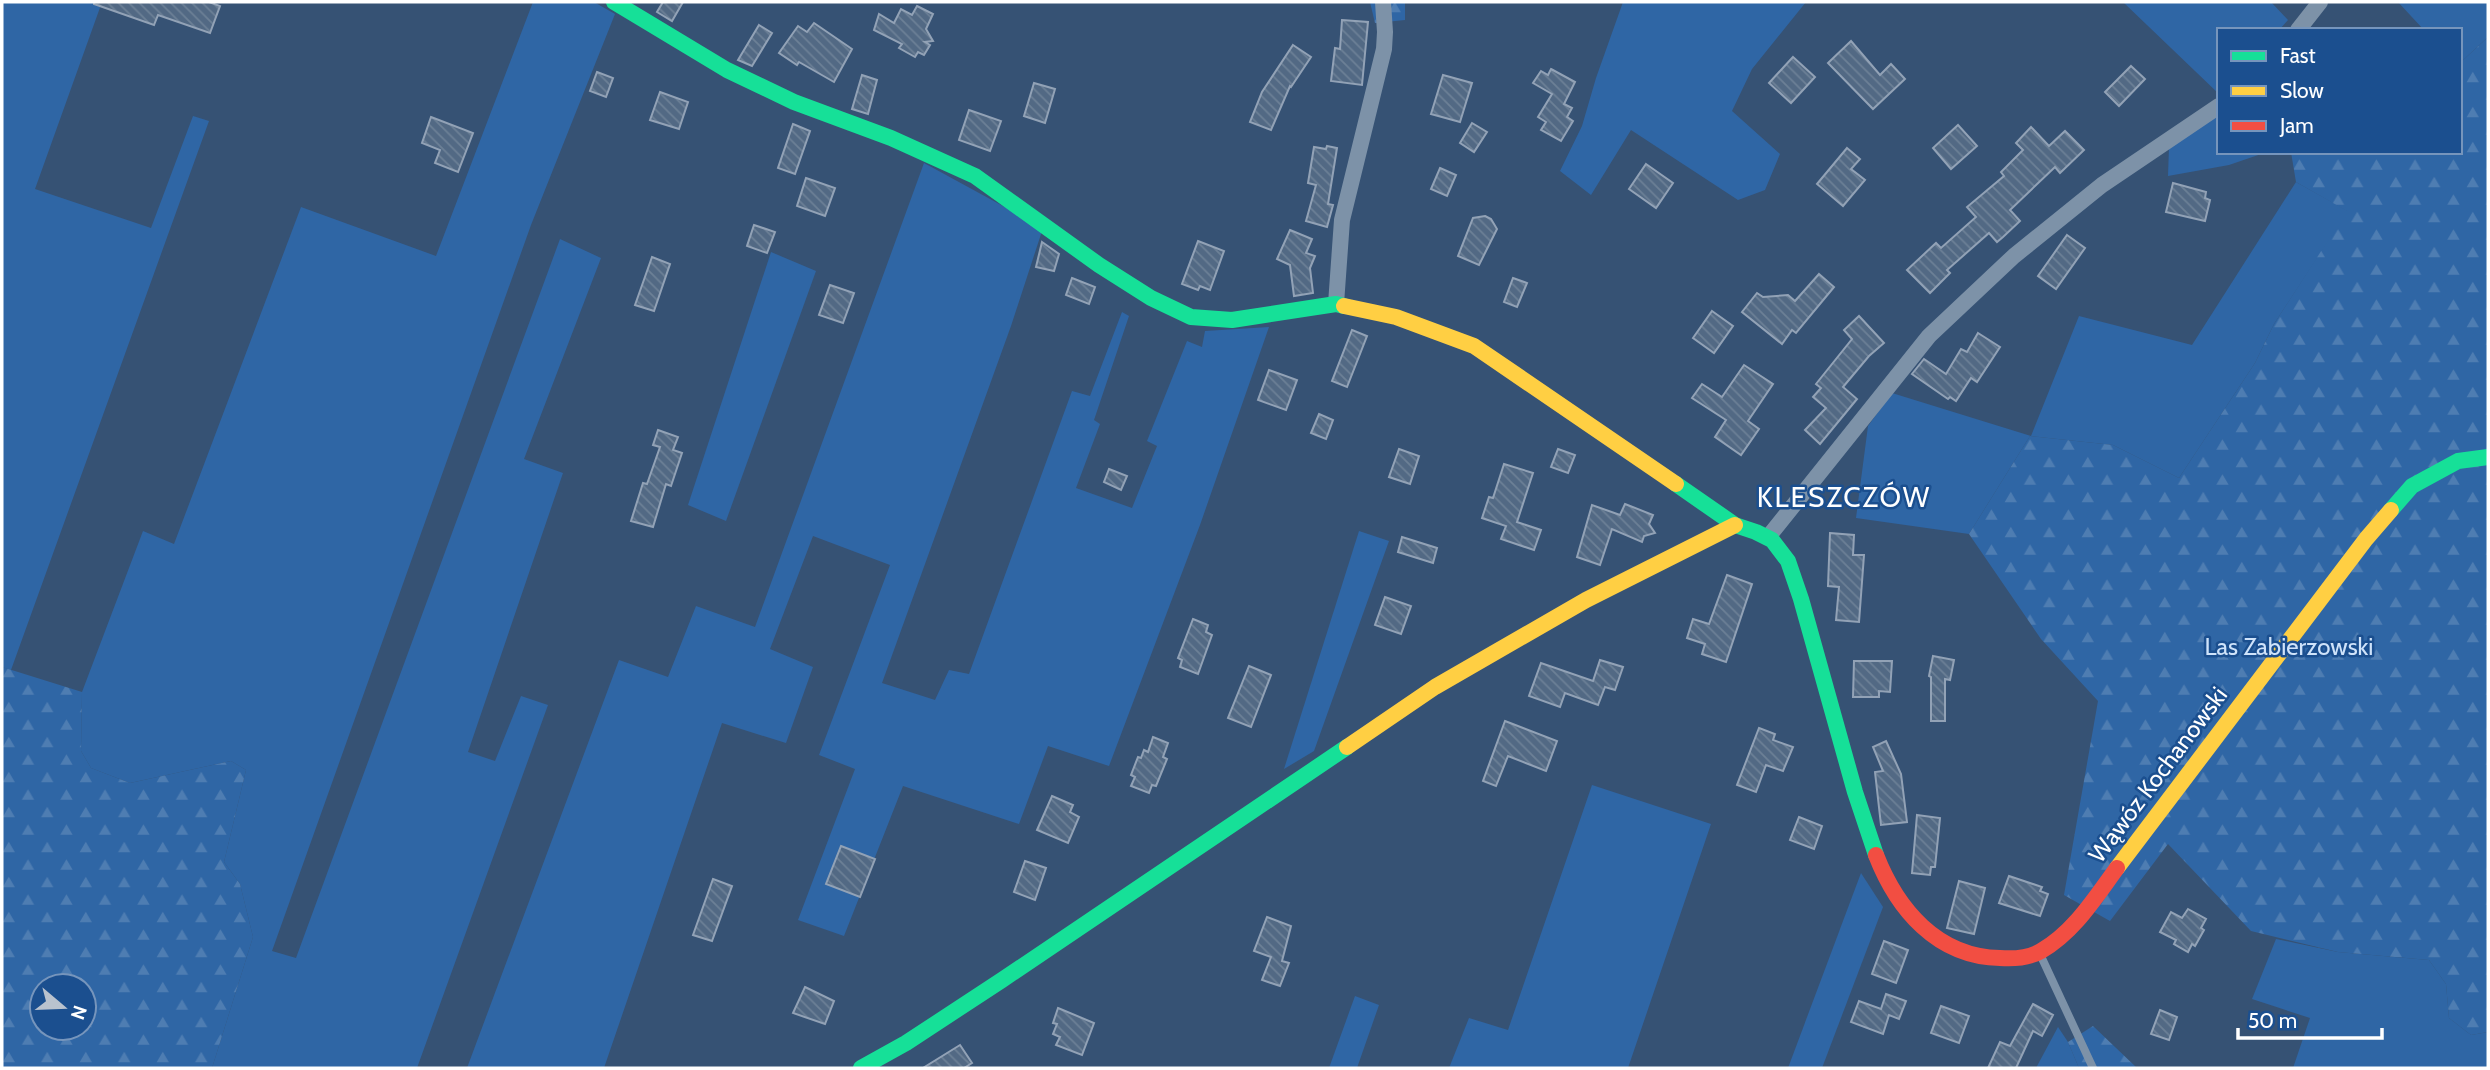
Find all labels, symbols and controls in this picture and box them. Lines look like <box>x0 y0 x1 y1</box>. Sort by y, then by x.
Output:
legend <box>2217 28 2462 154</box>
text: Fast <box>2280 43 2316 68</box>
text: Slow <box>2280 78 2324 103</box>
text: Jam <box>2279 113 2314 138</box>
district label: KLESZCZÓW <box>1757 480 1931 514</box>
park label: Las Zabierzowski <box>2205 632 2373 661</box>
street label: Wąwóz Kochanowski <box>2082 681 2233 868</box>
north arrow <box>28 972 98 1042</box>
scale bar <box>2238 996 2382 1040</box>
text: N <box>66 1002 92 1022</box>
text: 50 m <box>2248 1008 2297 1033</box>

